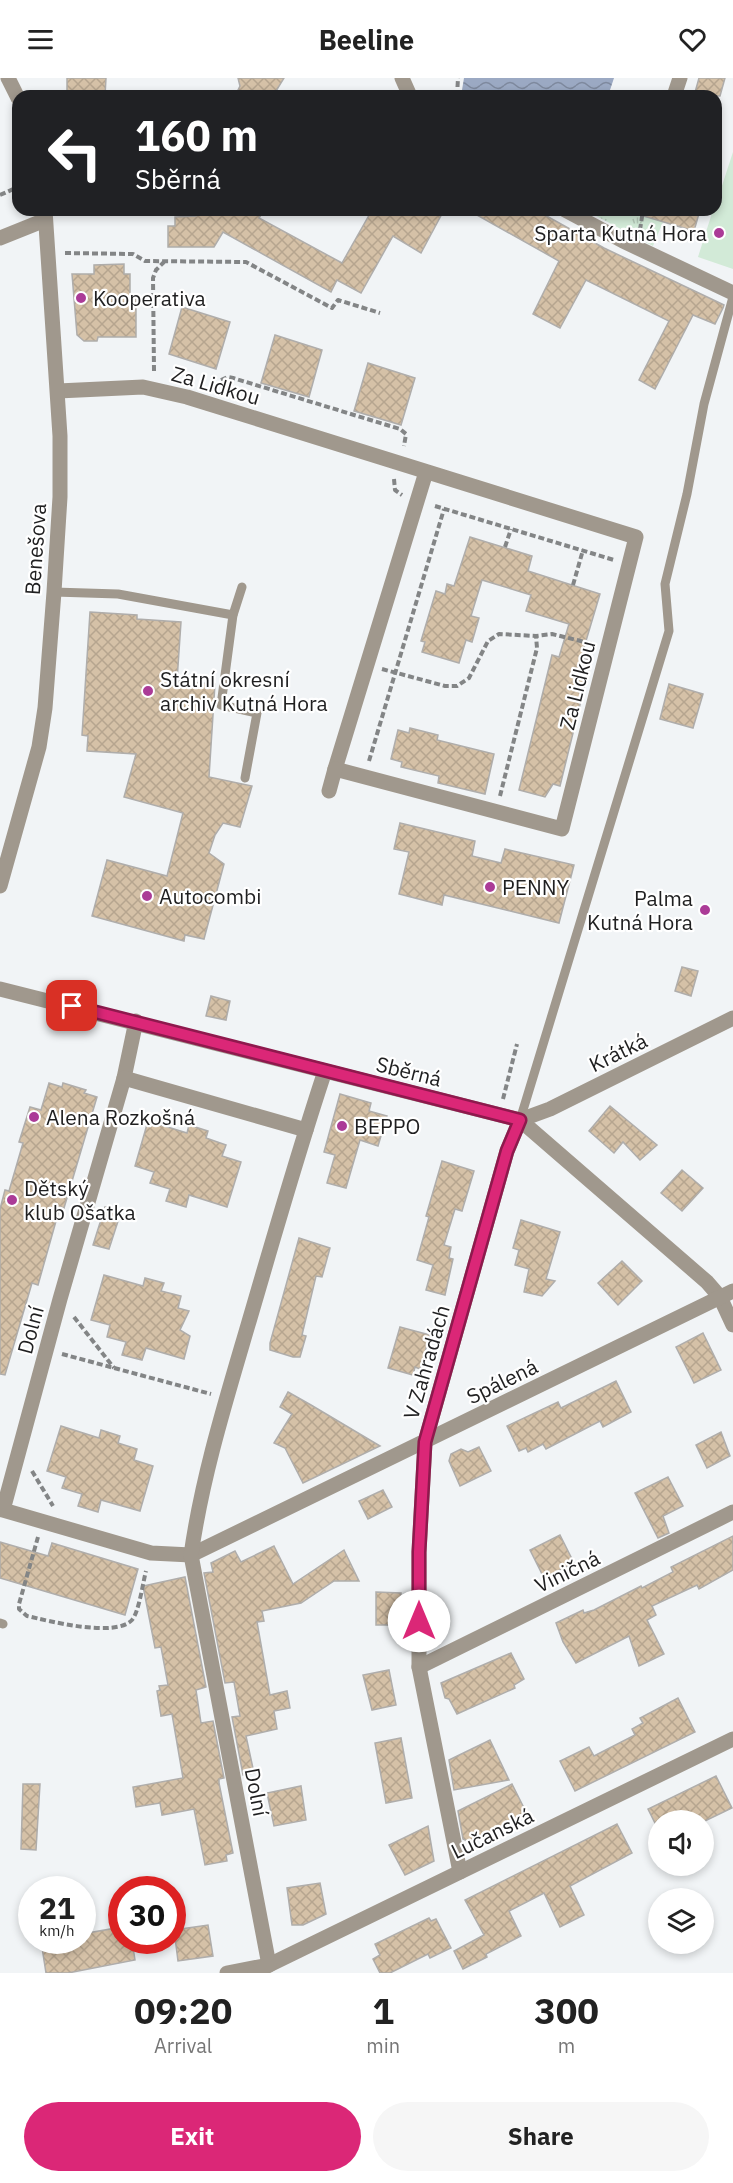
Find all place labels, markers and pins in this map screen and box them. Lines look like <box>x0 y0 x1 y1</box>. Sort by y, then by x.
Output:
place label: Sparta Kutná Hora <box>534 219 707 247</box>
marker: Sparta Kutná Hora <box>712 226 726 240</box>
place label: Kooperativa <box>93 284 206 312</box>
marker: Kooperativa <box>74 291 88 305</box>
place label: Státní okresní archiv Kutná Hora <box>160 665 328 717</box>
marker: Státní okresní archiv Kutná Hora <box>141 684 155 698</box>
place label: PENNY <box>502 873 570 901</box>
marker: PENNY <box>483 880 497 894</box>
place label: Autocombi <box>159 882 261 910</box>
place label: Palma Kutná Hora <box>587 884 693 936</box>
marker: Autocombi <box>140 889 154 903</box>
marker: Palma Kutná Hora <box>698 903 712 917</box>
pin <box>46 980 97 1031</box>
place label: Alena Rozkošná <box>46 1103 195 1131</box>
marker: Alena Rozkošná <box>27 1110 41 1124</box>
place label: BEPPO <box>354 1112 420 1140</box>
marker: BEPPO <box>335 1119 349 1133</box>
place label: Dětský klub Ošatka <box>24 1174 136 1226</box>
marker: Dětský klub Ošatka <box>5 1193 19 1207</box>

